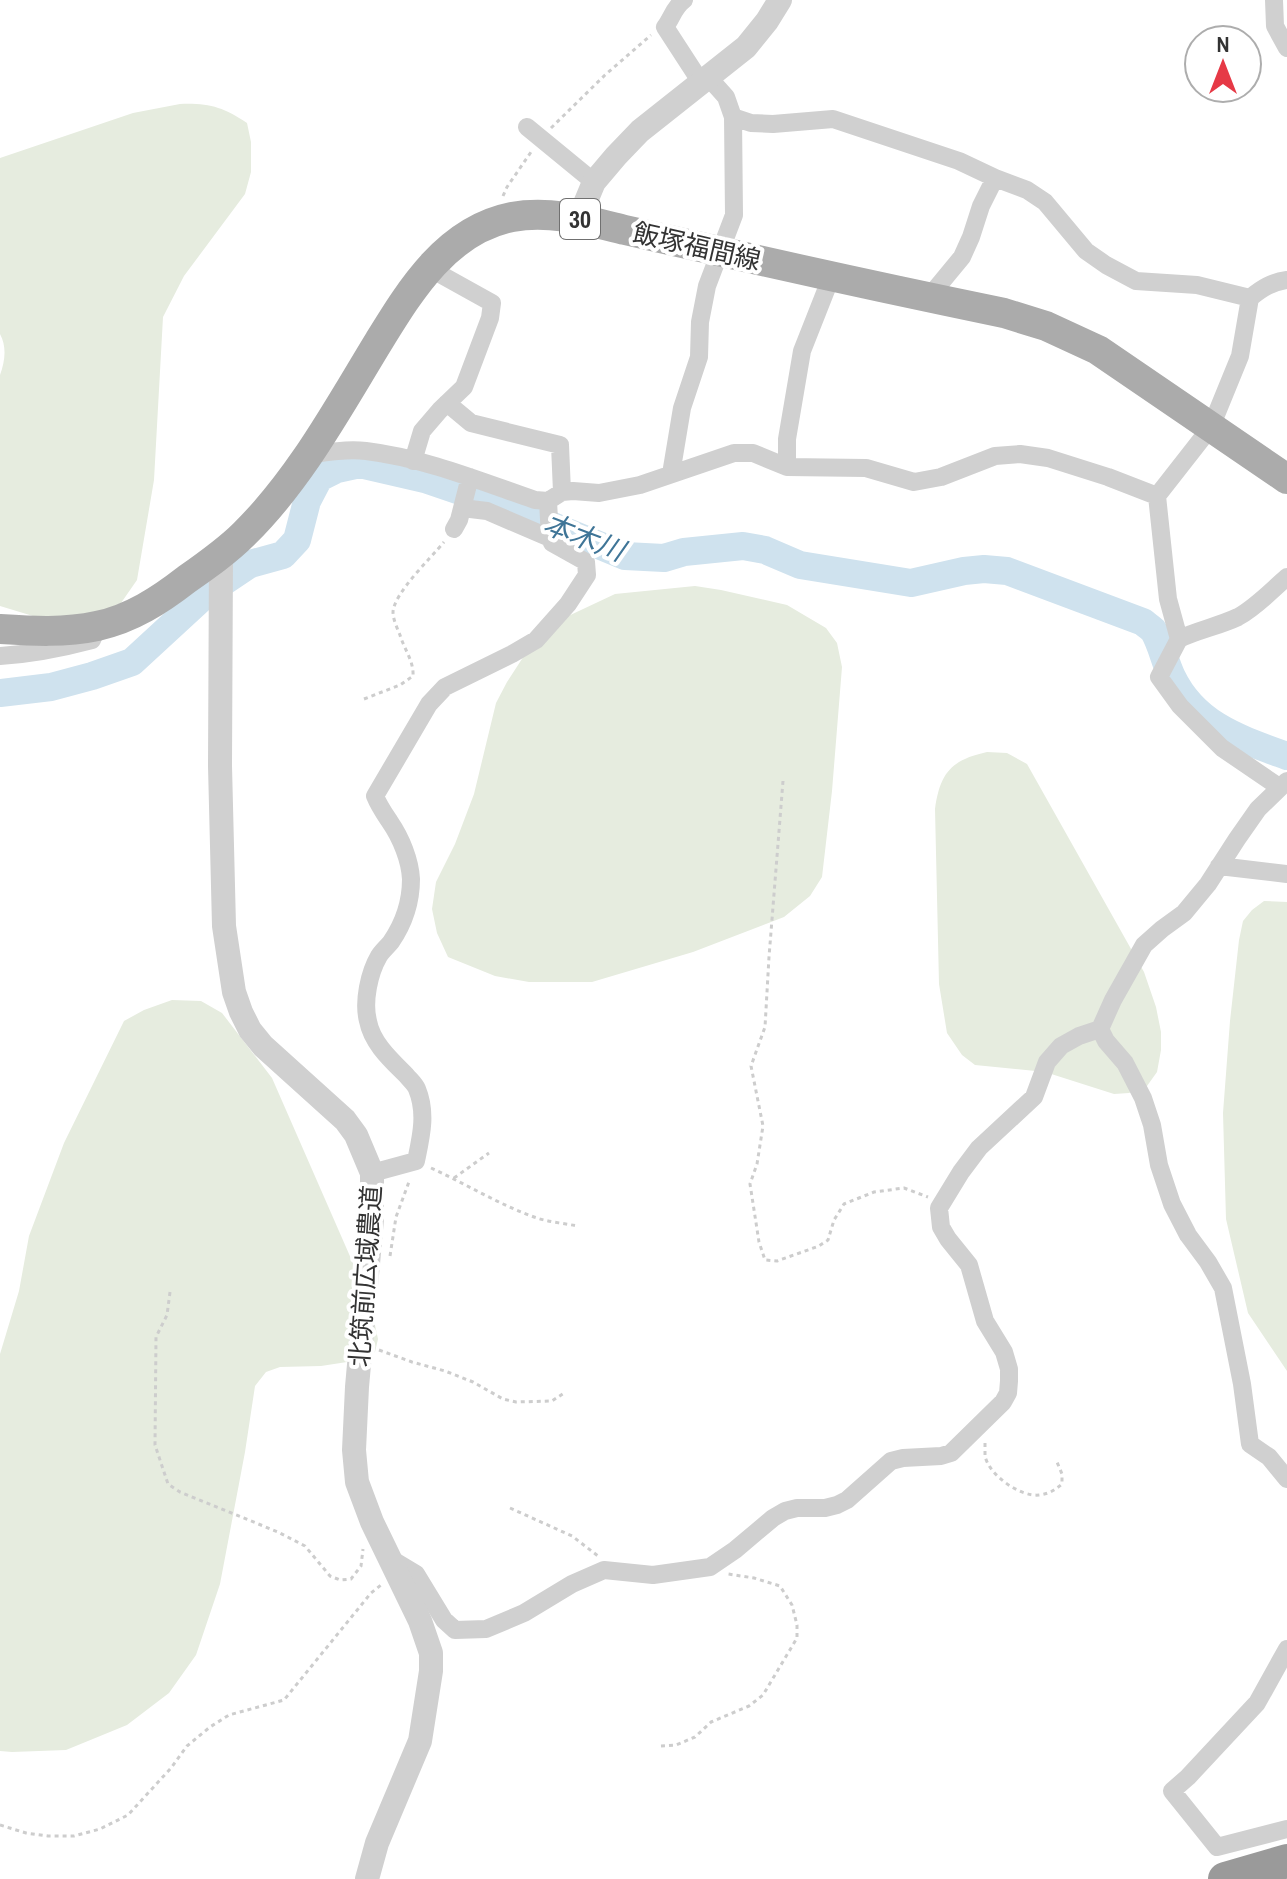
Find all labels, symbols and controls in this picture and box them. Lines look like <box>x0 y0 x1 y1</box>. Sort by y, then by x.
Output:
north arrow <box>1183 24 1263 104</box>
text: N <box>1216 29 1230 59</box>
road number: 30 <box>560 199 600 239</box>
street label: 飯塚福間線 <box>630 214 764 278</box>
water label: 本木川 <box>538 504 633 571</box>
street label: 北筑前広域農道 <box>341 1184 389 1368</box>

